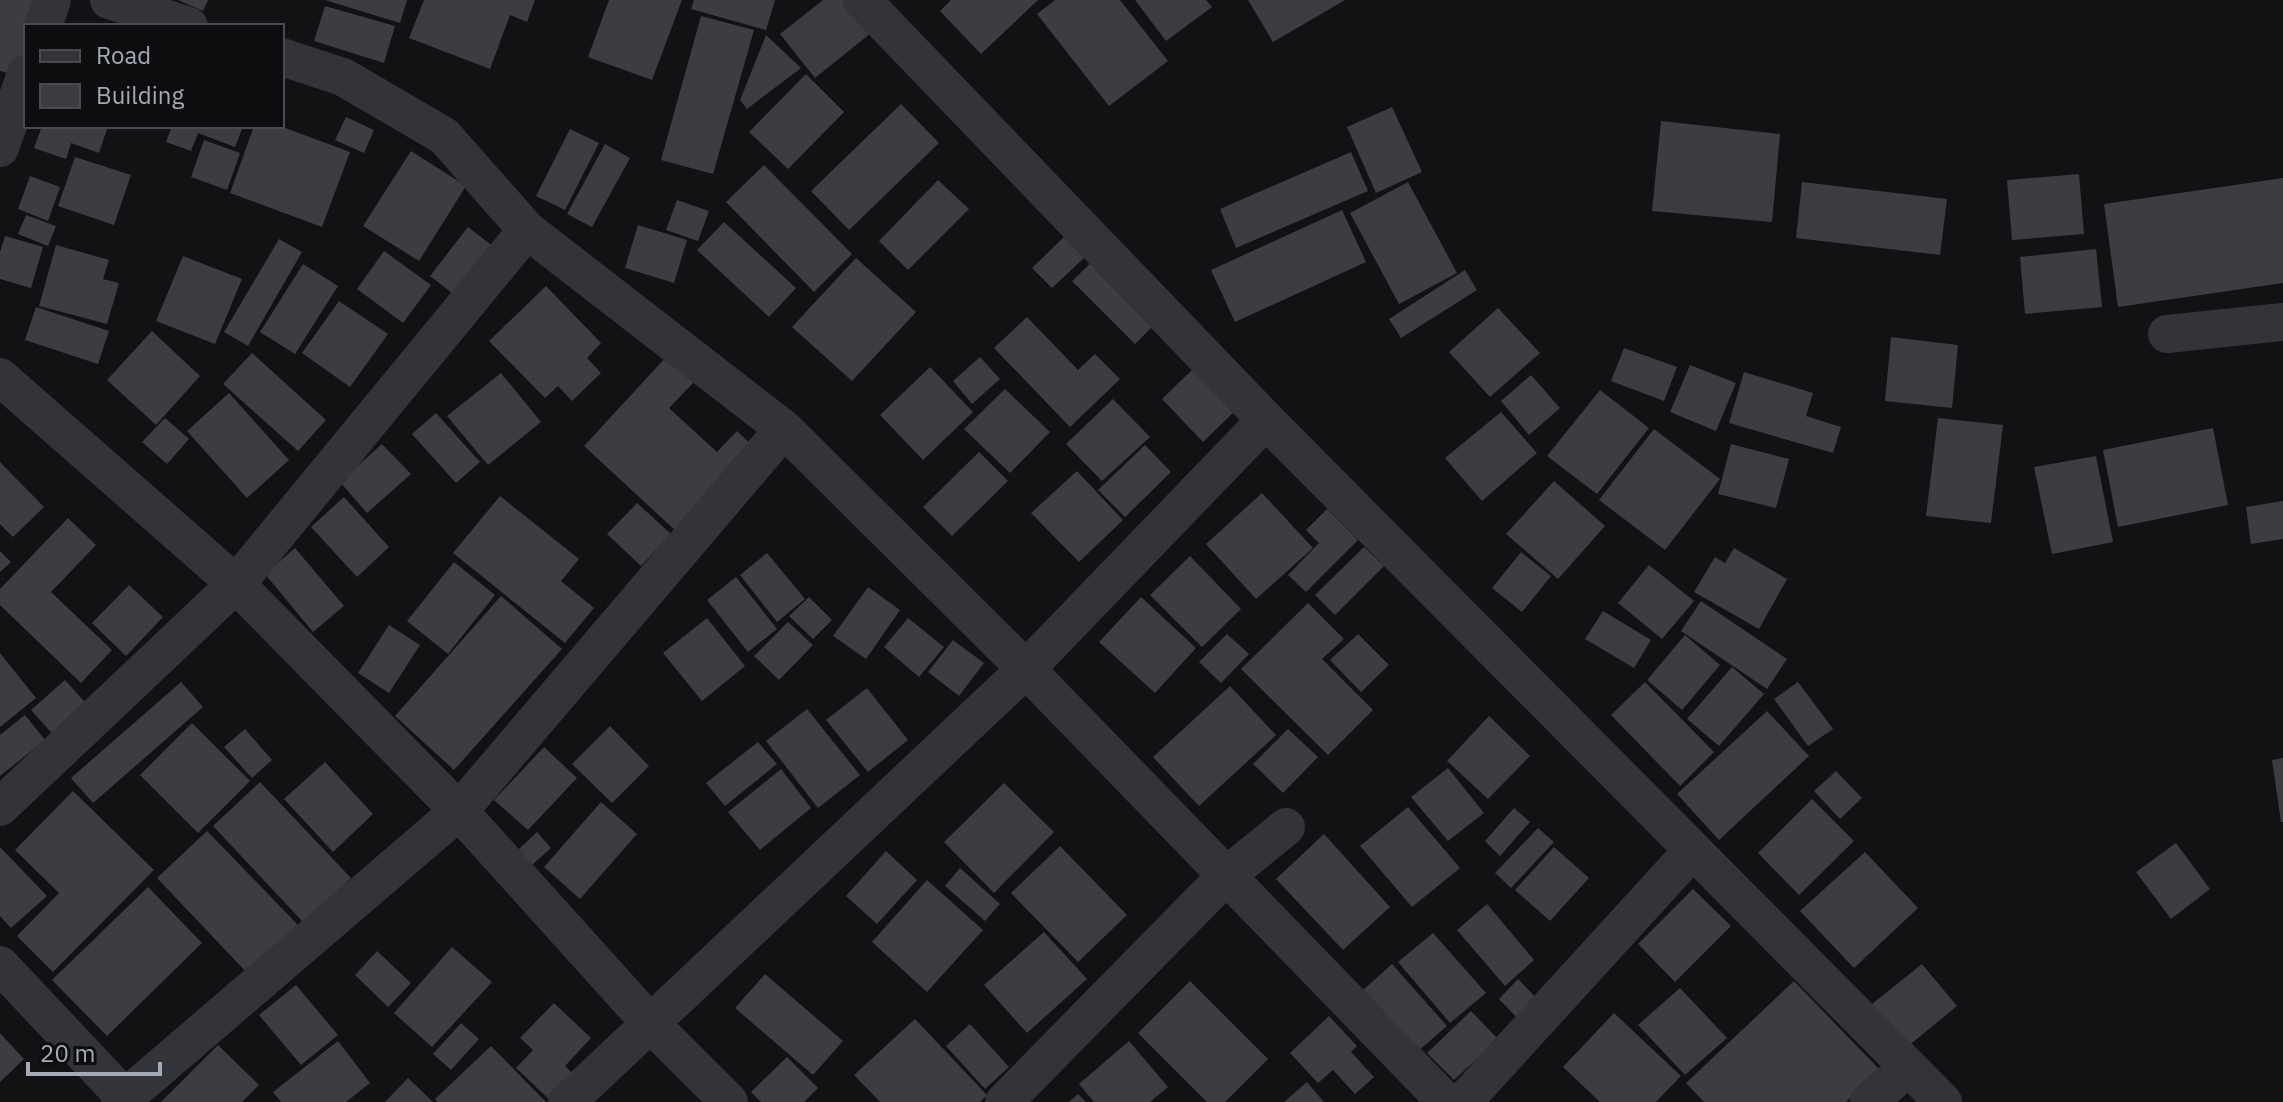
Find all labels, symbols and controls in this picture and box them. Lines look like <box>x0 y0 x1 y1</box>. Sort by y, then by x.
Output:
legend <box>24 24 284 128</box>
text: Road <box>96 39 151 71</box>
text: Building <box>96 79 184 111</box>
scale bar <box>28 1026 160 1076</box>
text: 20 m <box>40 1037 95 1069</box>

